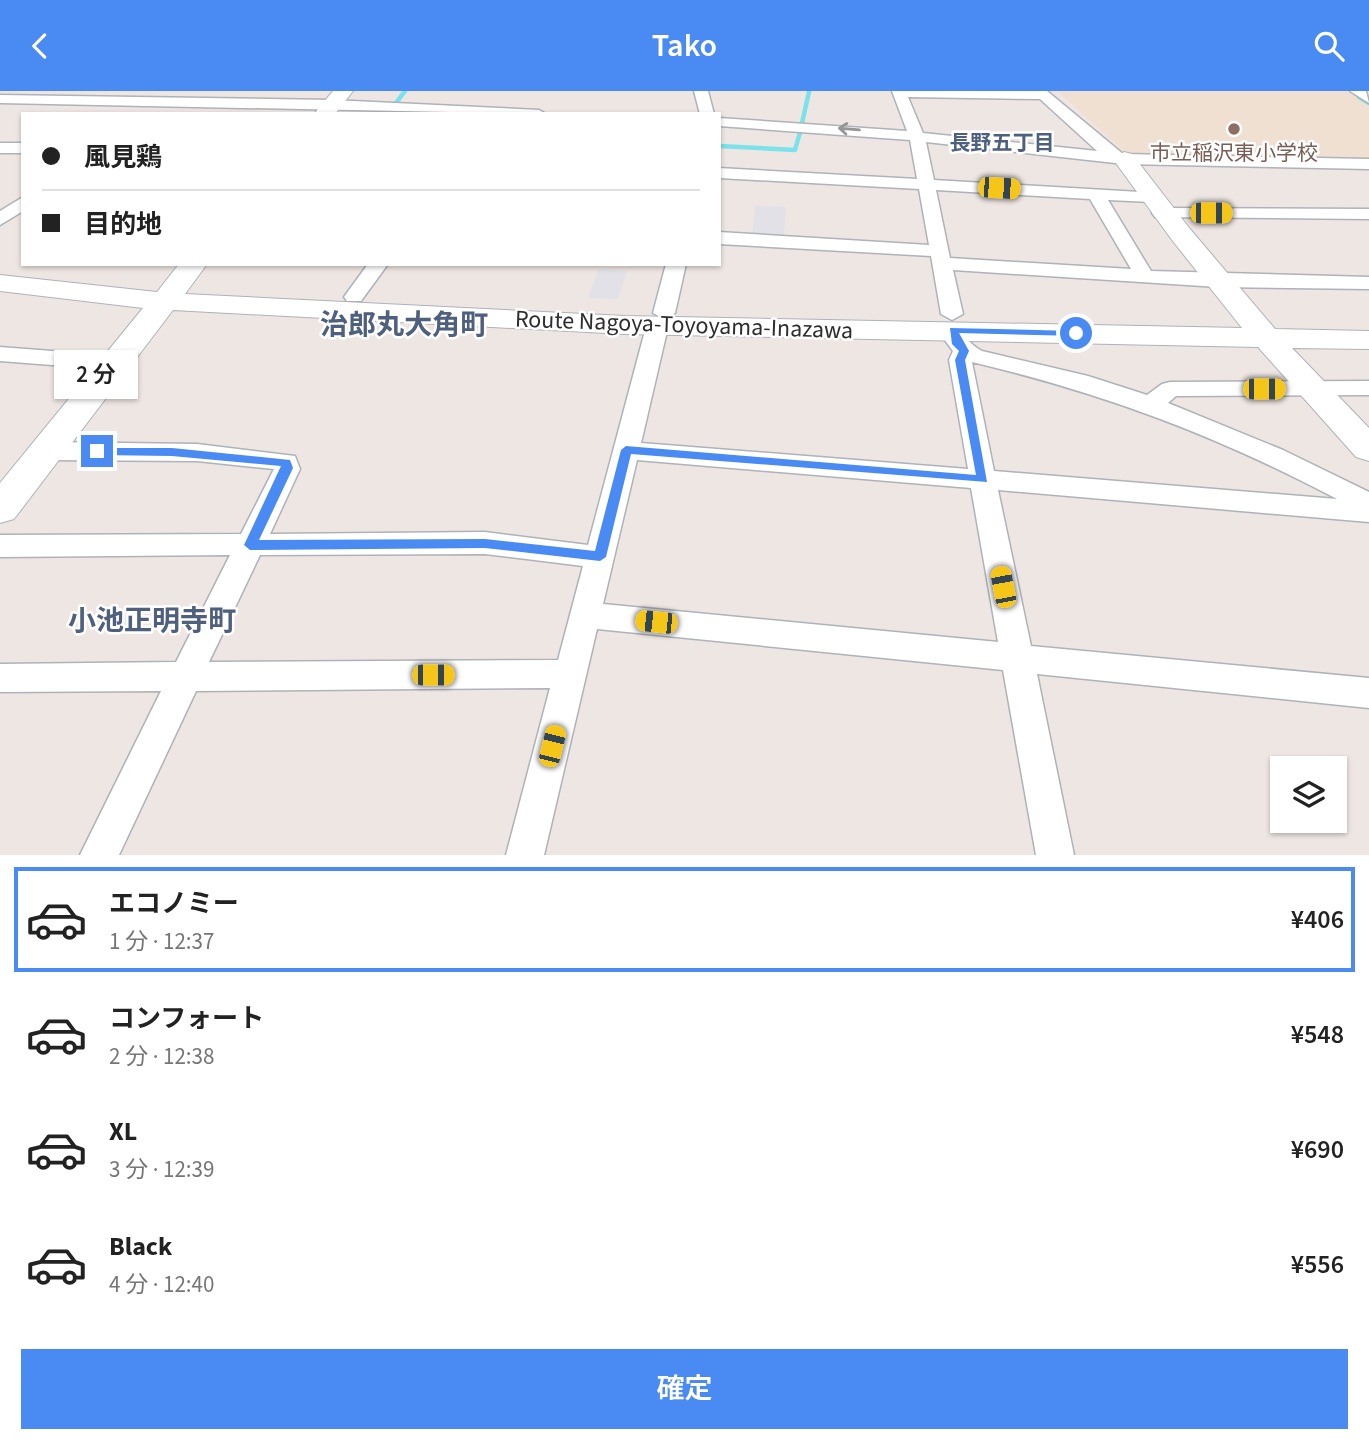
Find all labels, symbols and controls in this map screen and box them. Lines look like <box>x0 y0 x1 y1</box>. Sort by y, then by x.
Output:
text: Tako <box>652 23 717 69</box>
icon: back <box>21 27 59 65</box>
icon: search <box>1310 27 1348 65</box>
marker: 市立稲沢東小学校 <box>1226 121 1242 137</box>
one-way arrow <box>838 122 861 135</box>
district label: 長野五丁目 <box>950 128 1055 158</box>
place label: 市立稲沢東小学校 <box>1150 138 1318 168</box>
text: 風見鶏 <box>84 139 162 176</box>
car <box>978 176 1021 200</box>
car <box>1191 203 1233 224</box>
text: 目的地 <box>84 206 162 243</box>
street label: Route Nagoya-Toyoyama-Inazawa <box>514 302 854 348</box>
district label: 治郎丸大角町 <box>320 305 488 345</box>
route start <box>1060 317 1092 349</box>
callout: 2 分 <box>55 349 139 399</box>
text: 2 分 <box>76 358 116 391</box>
car <box>1244 379 1286 400</box>
route end <box>81 435 113 467</box>
car <box>989 564 1018 610</box>
district label: 小池正明寺町 <box>68 601 236 641</box>
car <box>635 609 678 635</box>
car <box>413 665 455 686</box>
car <box>537 723 568 769</box>
map controls <box>1270 756 1347 833</box>
button: layers <box>1270 756 1347 833</box>
text: エコノミー <box>109 885 239 922</box>
icon: car <box>25 888 88 951</box>
text: ¥406 <box>1291 901 1344 938</box>
text: 1 分 · 12:37 <box>109 925 214 958</box>
text: コンフォート <box>109 1000 264 1037</box>
icon: car <box>25 1003 88 1066</box>
text: ¥548 <box>1291 1016 1344 1053</box>
text: 2 分 · 12:38 <box>109 1040 214 1073</box>
text: XL <box>109 1113 137 1150</box>
icon: car <box>25 1118 88 1181</box>
text: ¥690 <box>1291 1131 1344 1168</box>
text: 3 分 · 12:39 <box>109 1153 214 1186</box>
text: Black <box>109 1228 172 1265</box>
icon: car <box>25 1233 88 1296</box>
text: ¥556 <box>1291 1246 1344 1283</box>
text: 4 分 · 12:40 <box>109 1268 214 1301</box>
button: 確定 <box>21 1349 1348 1429</box>

